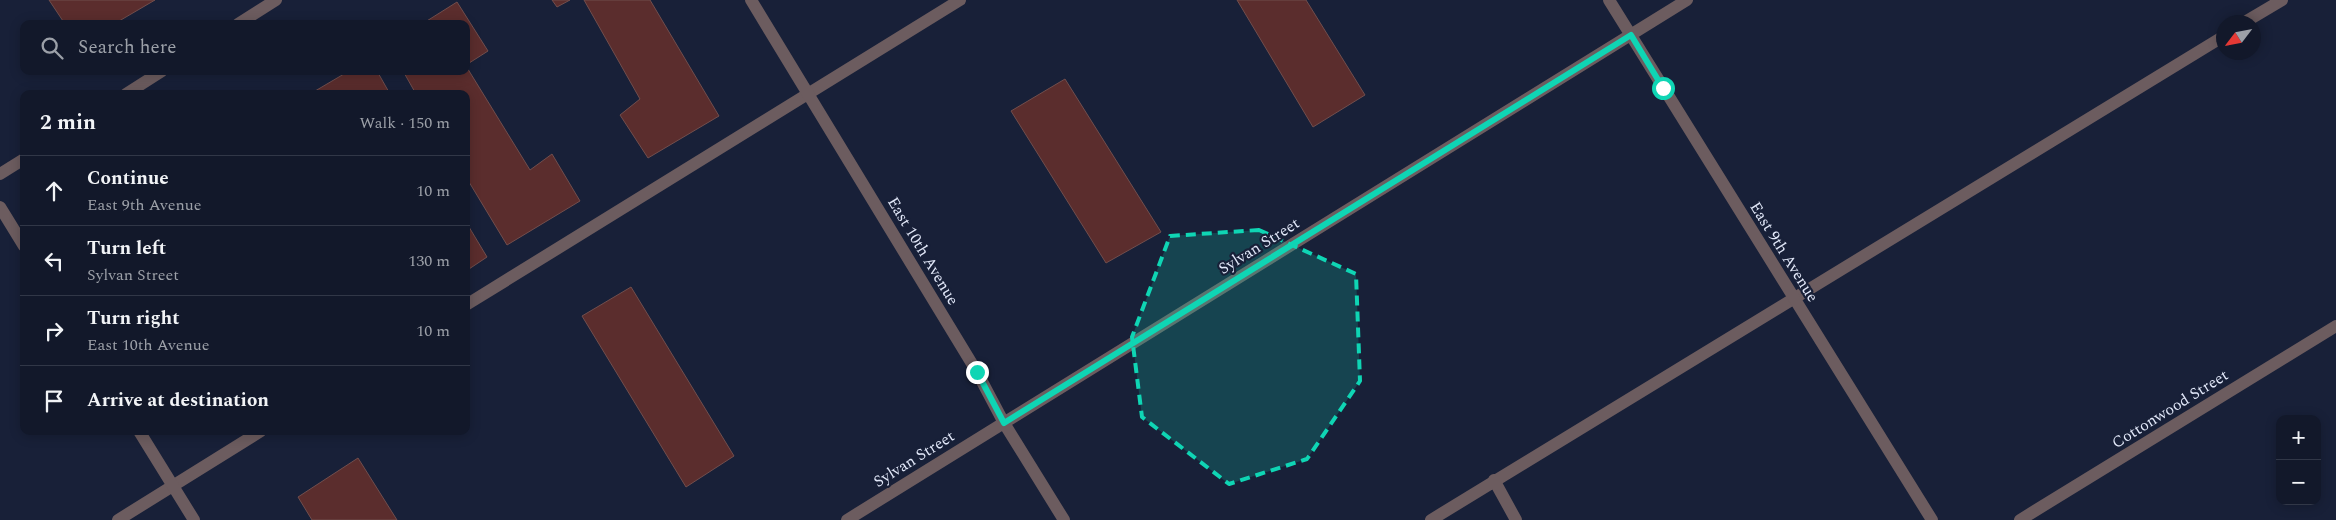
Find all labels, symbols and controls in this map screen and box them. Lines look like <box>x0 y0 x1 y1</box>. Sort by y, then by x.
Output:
north arrow <box>2216 15 2261 60</box>
search box <box>20 20 470 75</box>
text: Search here <box>78 33 177 62</box>
icon: search <box>38 34 66 62</box>
route start <box>1652 77 1675 100</box>
text: 2 min <box>40 107 96 139</box>
text: Walk · 150 m <box>359 111 450 135</box>
text: Continue <box>87 164 169 193</box>
icon: ahead <box>40 177 68 205</box>
text: 10 m <box>416 179 450 203</box>
street label: East 10th Avenue <box>881 192 965 310</box>
text: East 9th Avenue <box>87 193 201 217</box>
street label: East 9th Avenue <box>1743 197 1825 307</box>
street label: Sylvan Street <box>1214 211 1305 281</box>
text: Turn left <box>87 234 166 263</box>
icon: left <box>40 247 68 275</box>
text: 130 m <box>408 249 450 273</box>
text: Sylvan Street <box>87 263 179 287</box>
text: Turn right <box>87 304 180 333</box>
icon: right <box>40 317 68 345</box>
text: 10 m <box>416 319 450 343</box>
text: East 10th Avenue <box>87 333 209 357</box>
route end <box>966 361 989 384</box>
street label: Cottonwood Street <box>2107 363 2233 455</box>
text: Arrive at destination <box>87 386 269 415</box>
icon: arrive <box>40 387 68 415</box>
map controls <box>2276 415 2321 505</box>
button: + <box>2276 415 2321 460</box>
street label: Sylvan Street <box>869 424 960 494</box>
button: − <box>2276 460 2321 505</box>

